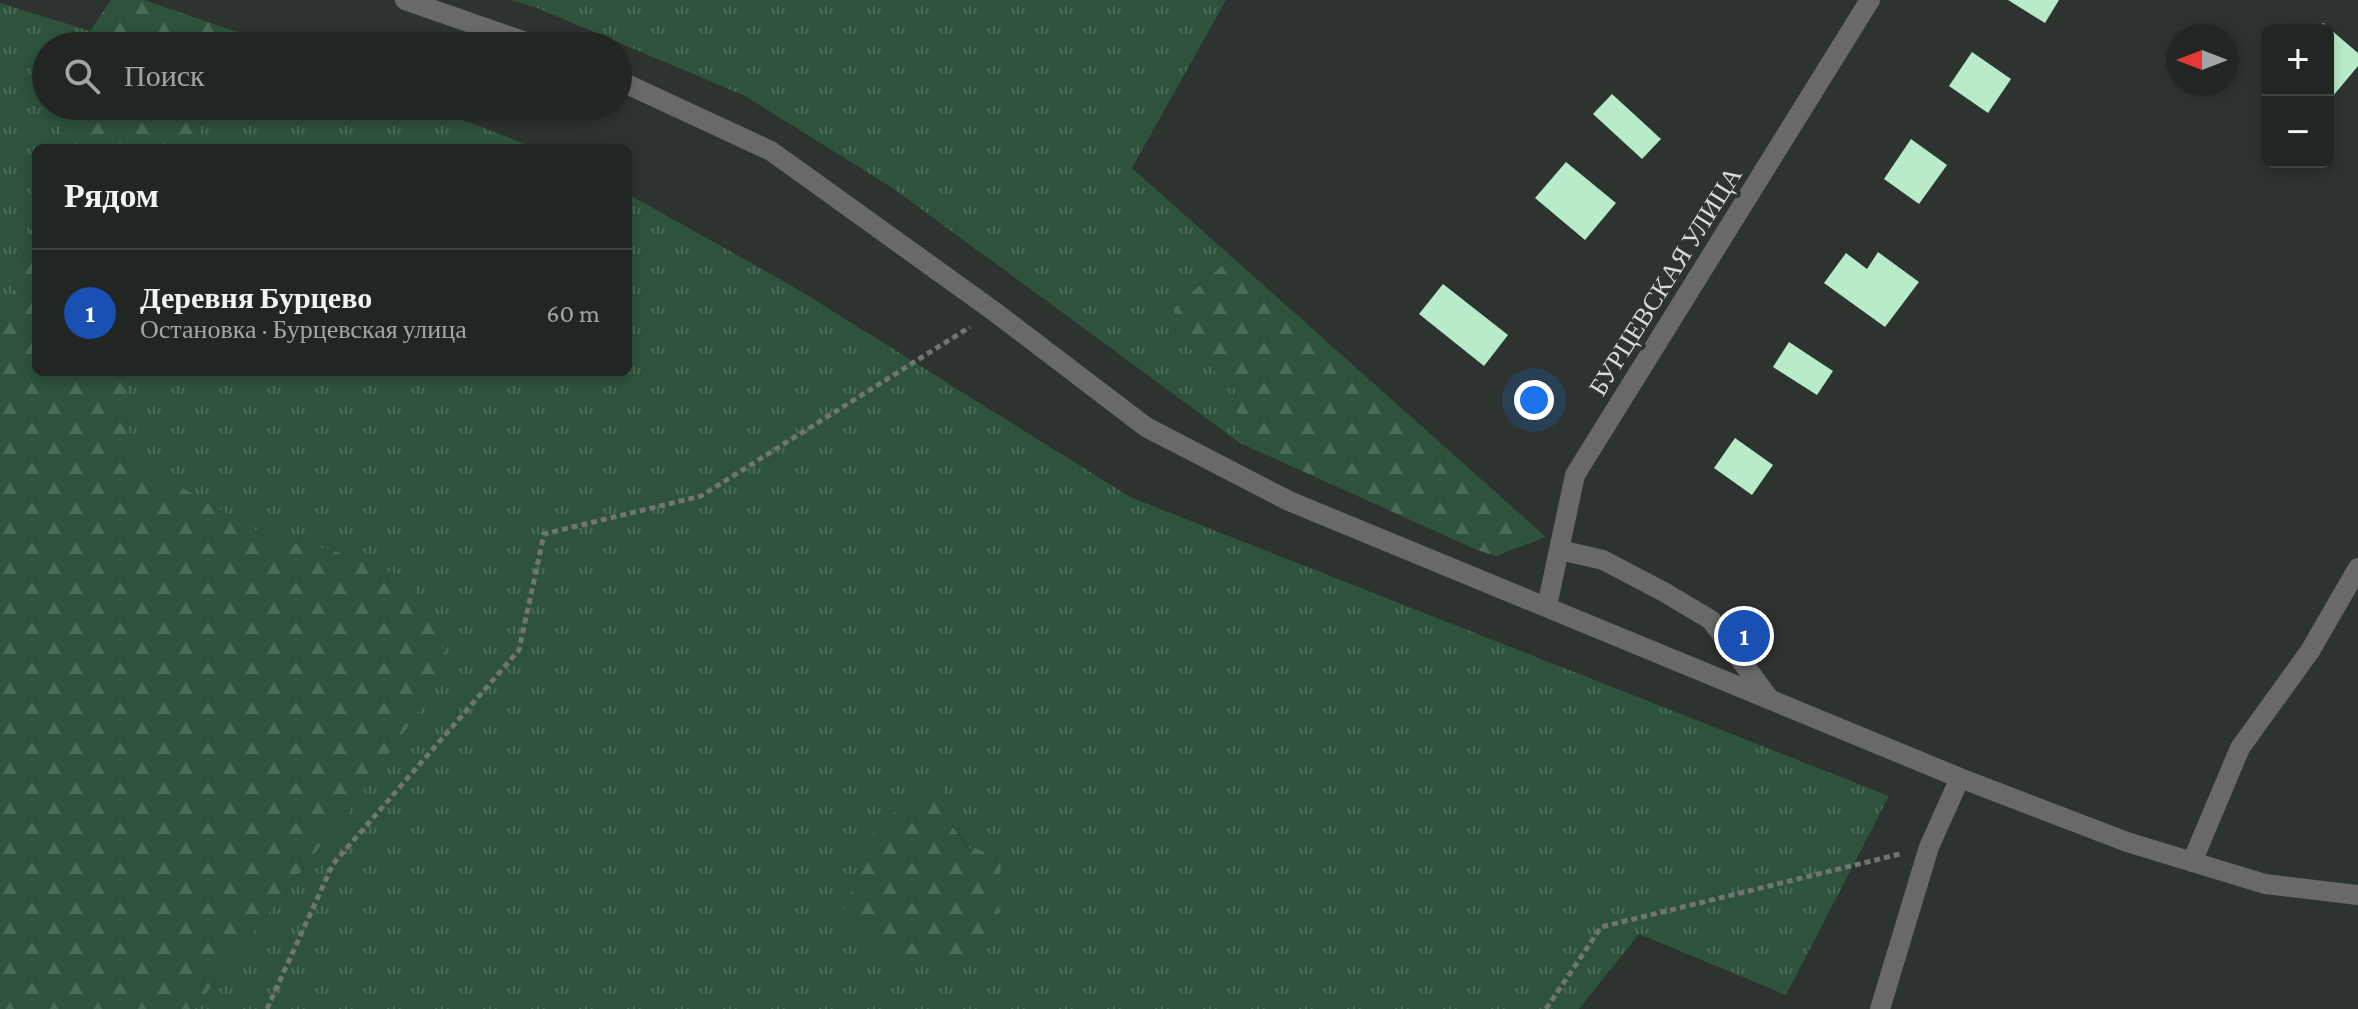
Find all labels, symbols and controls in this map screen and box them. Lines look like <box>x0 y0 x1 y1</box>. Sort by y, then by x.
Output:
north arrow <box>2166 24 2238 96</box>
map controls <box>2262 24 2334 168</box>
button: + <box>2262 24 2334 96</box>
search box <box>32 32 632 120</box>
icon: search <box>60 54 104 98</box>
text: Поиск <box>124 59 205 92</box>
button: − <box>2262 96 2334 168</box>
street label: БУРЦЕВСКАЯ УЛИЦА <box>1583 161 1748 401</box>
text: Рядом <box>64 177 159 214</box>
text: Деревня Бурцево <box>140 281 372 314</box>
text: 1 <box>85 299 95 328</box>
text: 60 m <box>546 299 600 328</box>
text: Остановка · Бурцевская улица <box>140 315 467 344</box>
your location <box>1514 380 1554 420</box>
pin: 1 <box>1718 606 1770 666</box>

